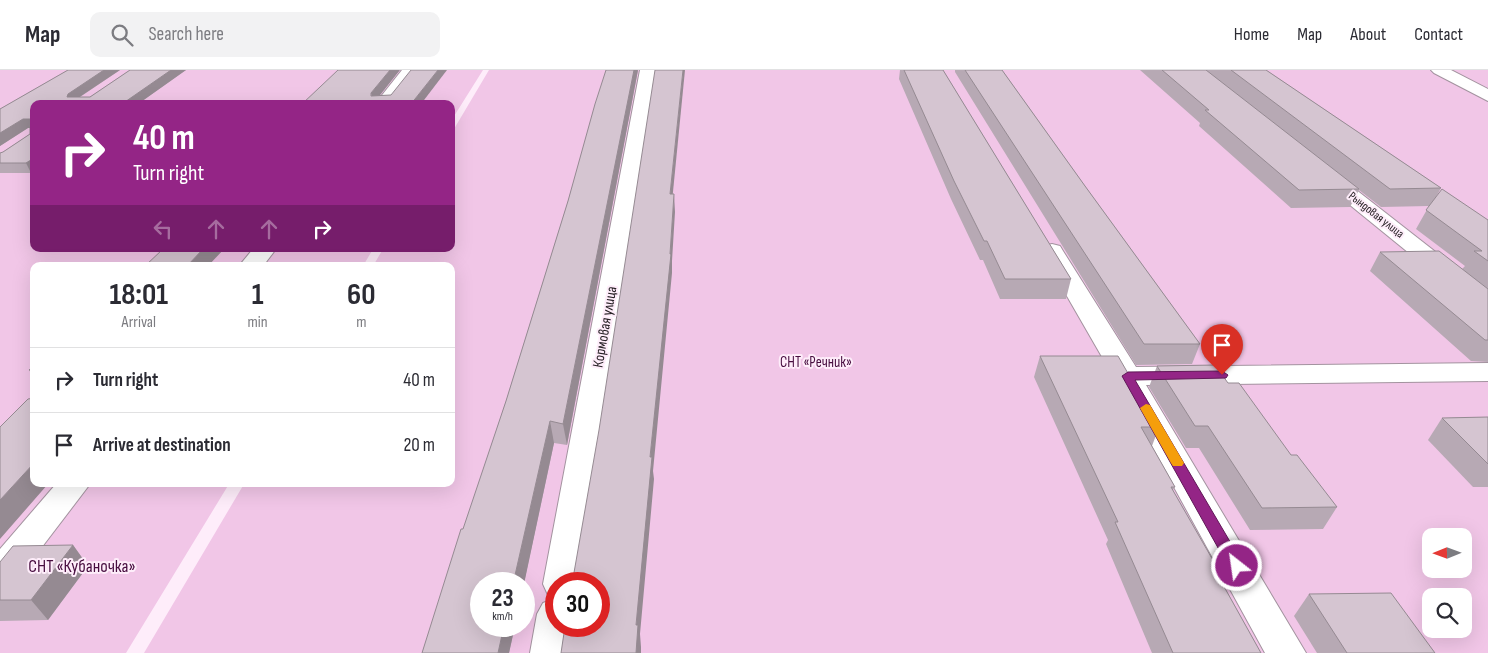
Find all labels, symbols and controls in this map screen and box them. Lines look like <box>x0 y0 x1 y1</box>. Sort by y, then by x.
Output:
search box <box>90 12 440 57</box>
text: Map <box>25 20 60 49</box>
icon: search <box>108 21 136 49</box>
text: Search here <box>148 23 224 46</box>
text: Home <box>1234 24 1269 45</box>
text: Map <box>1297 24 1322 45</box>
text: About <box>1350 24 1386 45</box>
text: Contact <box>1414 24 1463 45</box>
text: 40 m <box>133 117 195 160</box>
icon: right <box>50 120 115 185</box>
text: Turn right <box>133 160 204 187</box>
street label: Рындовая улица <box>1345 189 1407 242</box>
icon: left <box>149 215 177 243</box>
icon: ahead <box>202 215 230 243</box>
icon: ahead <box>255 215 283 243</box>
icon: right <box>308 215 336 243</box>
text: 18:01 <box>109 277 168 313</box>
text: 1 <box>252 277 264 313</box>
text: 60 <box>347 277 376 313</box>
street label: Кормовая улица <box>589 285 622 369</box>
text: Arrival <box>122 313 156 332</box>
text: min <box>248 313 268 332</box>
text: m <box>356 313 366 332</box>
pin <box>1201 324 1243 375</box>
icon: arrive <box>1208 331 1236 359</box>
park label: СНТ «Речник» <box>780 353 852 372</box>
icon: right <box>50 366 78 394</box>
text: Turn right <box>93 369 158 392</box>
text: 40 m <box>403 369 435 392</box>
icon: arrive <box>50 431 78 459</box>
text: Arrive at destination <box>93 434 231 457</box>
text: 20 m <box>403 434 435 457</box>
north arrow <box>1422 528 1472 578</box>
map controls <box>1422 528 1472 638</box>
position arrow <box>1210 539 1262 591</box>
park label: СНТ «Кубаночка» <box>28 556 136 577</box>
speed limit sign: 30 <box>545 572 610 637</box>
text: 23 <box>491 583 514 614</box>
button: search <box>1422 588 1472 638</box>
text: km/h <box>492 609 513 624</box>

